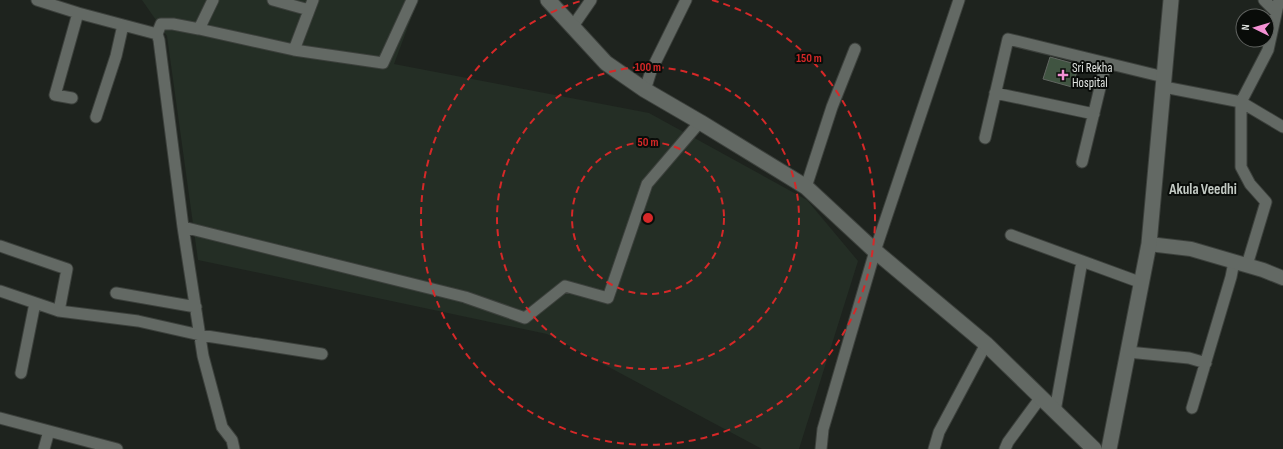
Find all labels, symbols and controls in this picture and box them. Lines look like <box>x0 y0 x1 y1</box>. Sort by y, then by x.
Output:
north arrow <box>1235 8 1275 48</box>
text: N <box>1239 24 1252 31</box>
text: 150 m <box>796 51 822 66</box>
text: 100 m <box>635 60 661 75</box>
place label: Sri Rekha Hospital <box>1072 60 1112 91</box>
marker: Sri Rekha Hospital <box>1057 69 1069 81</box>
text: 50 m <box>638 135 658 150</box>
district label: Akula Veedhi <box>1168 180 1237 199</box>
centre of rings <box>641 211 655 225</box>

